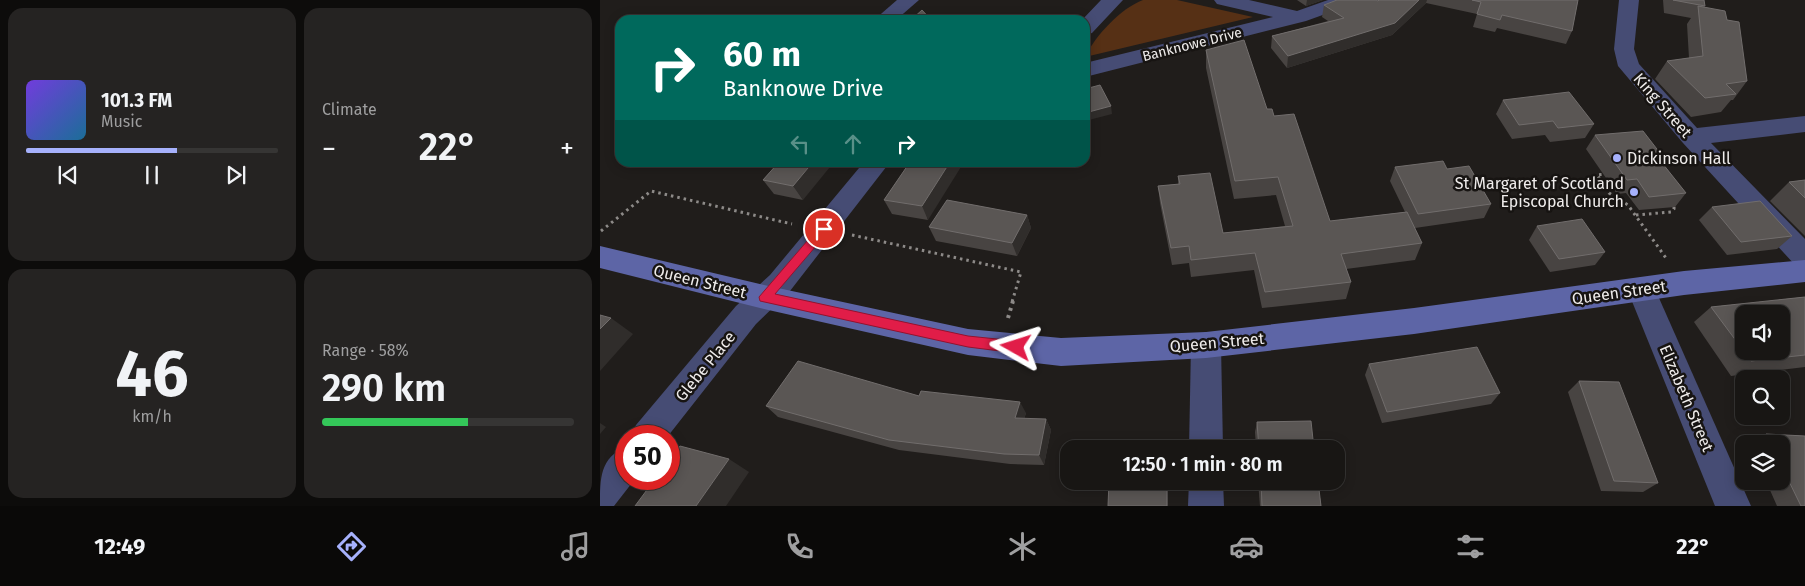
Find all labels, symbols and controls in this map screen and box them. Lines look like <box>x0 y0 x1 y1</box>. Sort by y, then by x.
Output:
street label: Banknowe Drive <box>1141 24 1244 65</box>
text: 60 m <box>723 33 801 75</box>
icon: right <box>640 35 705 100</box>
street label: King Street <box>1629 69 1696 142</box>
text: Banknowe Drive <box>723 75 883 102</box>
text: 101.3 FM <box>101 89 172 112</box>
text: Climate <box>322 100 377 119</box>
text: Music <box>101 112 142 131</box>
text: 22° <box>419 124 477 170</box>
icon: left <box>786 130 814 158</box>
icon: ahead <box>839 130 867 158</box>
icon: right <box>892 130 920 158</box>
text: − <box>322 132 336 165</box>
text: + <box>560 132 574 165</box>
place label: Dickinson Hall <box>1627 149 1731 168</box>
marker: Dickinson Hall <box>1611 152 1623 164</box>
icon: previous <box>54 161 82 189</box>
icon: pause <box>138 161 166 189</box>
icon: next <box>222 161 250 189</box>
place label: St Margaret of Scotland Episcopal Church <box>1455 174 1624 211</box>
marker: St Margaret of Scotland Episcopal Church <box>1628 186 1640 198</box>
pin <box>803 208 845 250</box>
icon: arrive <box>810 215 838 243</box>
street label: Queen Street <box>652 261 748 302</box>
street label: Queen Street <box>1571 276 1668 309</box>
map controls <box>1735 305 1790 490</box>
button: sound <box>1735 305 1790 360</box>
position arrow <box>989 320 1041 372</box>
street label: Glebe Place <box>671 328 739 405</box>
street label: Queen Street <box>1169 329 1265 356</box>
text: 46 <box>115 335 189 413</box>
text: Range · 58% <box>322 341 409 360</box>
street label: Elizabeth Street <box>1655 342 1718 455</box>
text: 290 km <box>322 365 446 411</box>
button: search <box>1735 370 1790 425</box>
text: km/h <box>132 407 172 426</box>
speed limit sign: 50 <box>615 425 680 490</box>
button: layers <box>1735 435 1790 490</box>
text: 12:50 · 1 min · 80 m <box>1122 453 1283 476</box>
icon: directions <box>334 529 369 564</box>
icon: music <box>558 529 593 564</box>
icon: phone <box>782 529 817 564</box>
icon: climate <box>1005 529 1040 564</box>
icon: car <box>1229 529 1264 564</box>
icon: filters <box>1453 529 1488 564</box>
text: 12:49 <box>94 533 145 560</box>
text: 22° <box>1676 533 1711 560</box>

